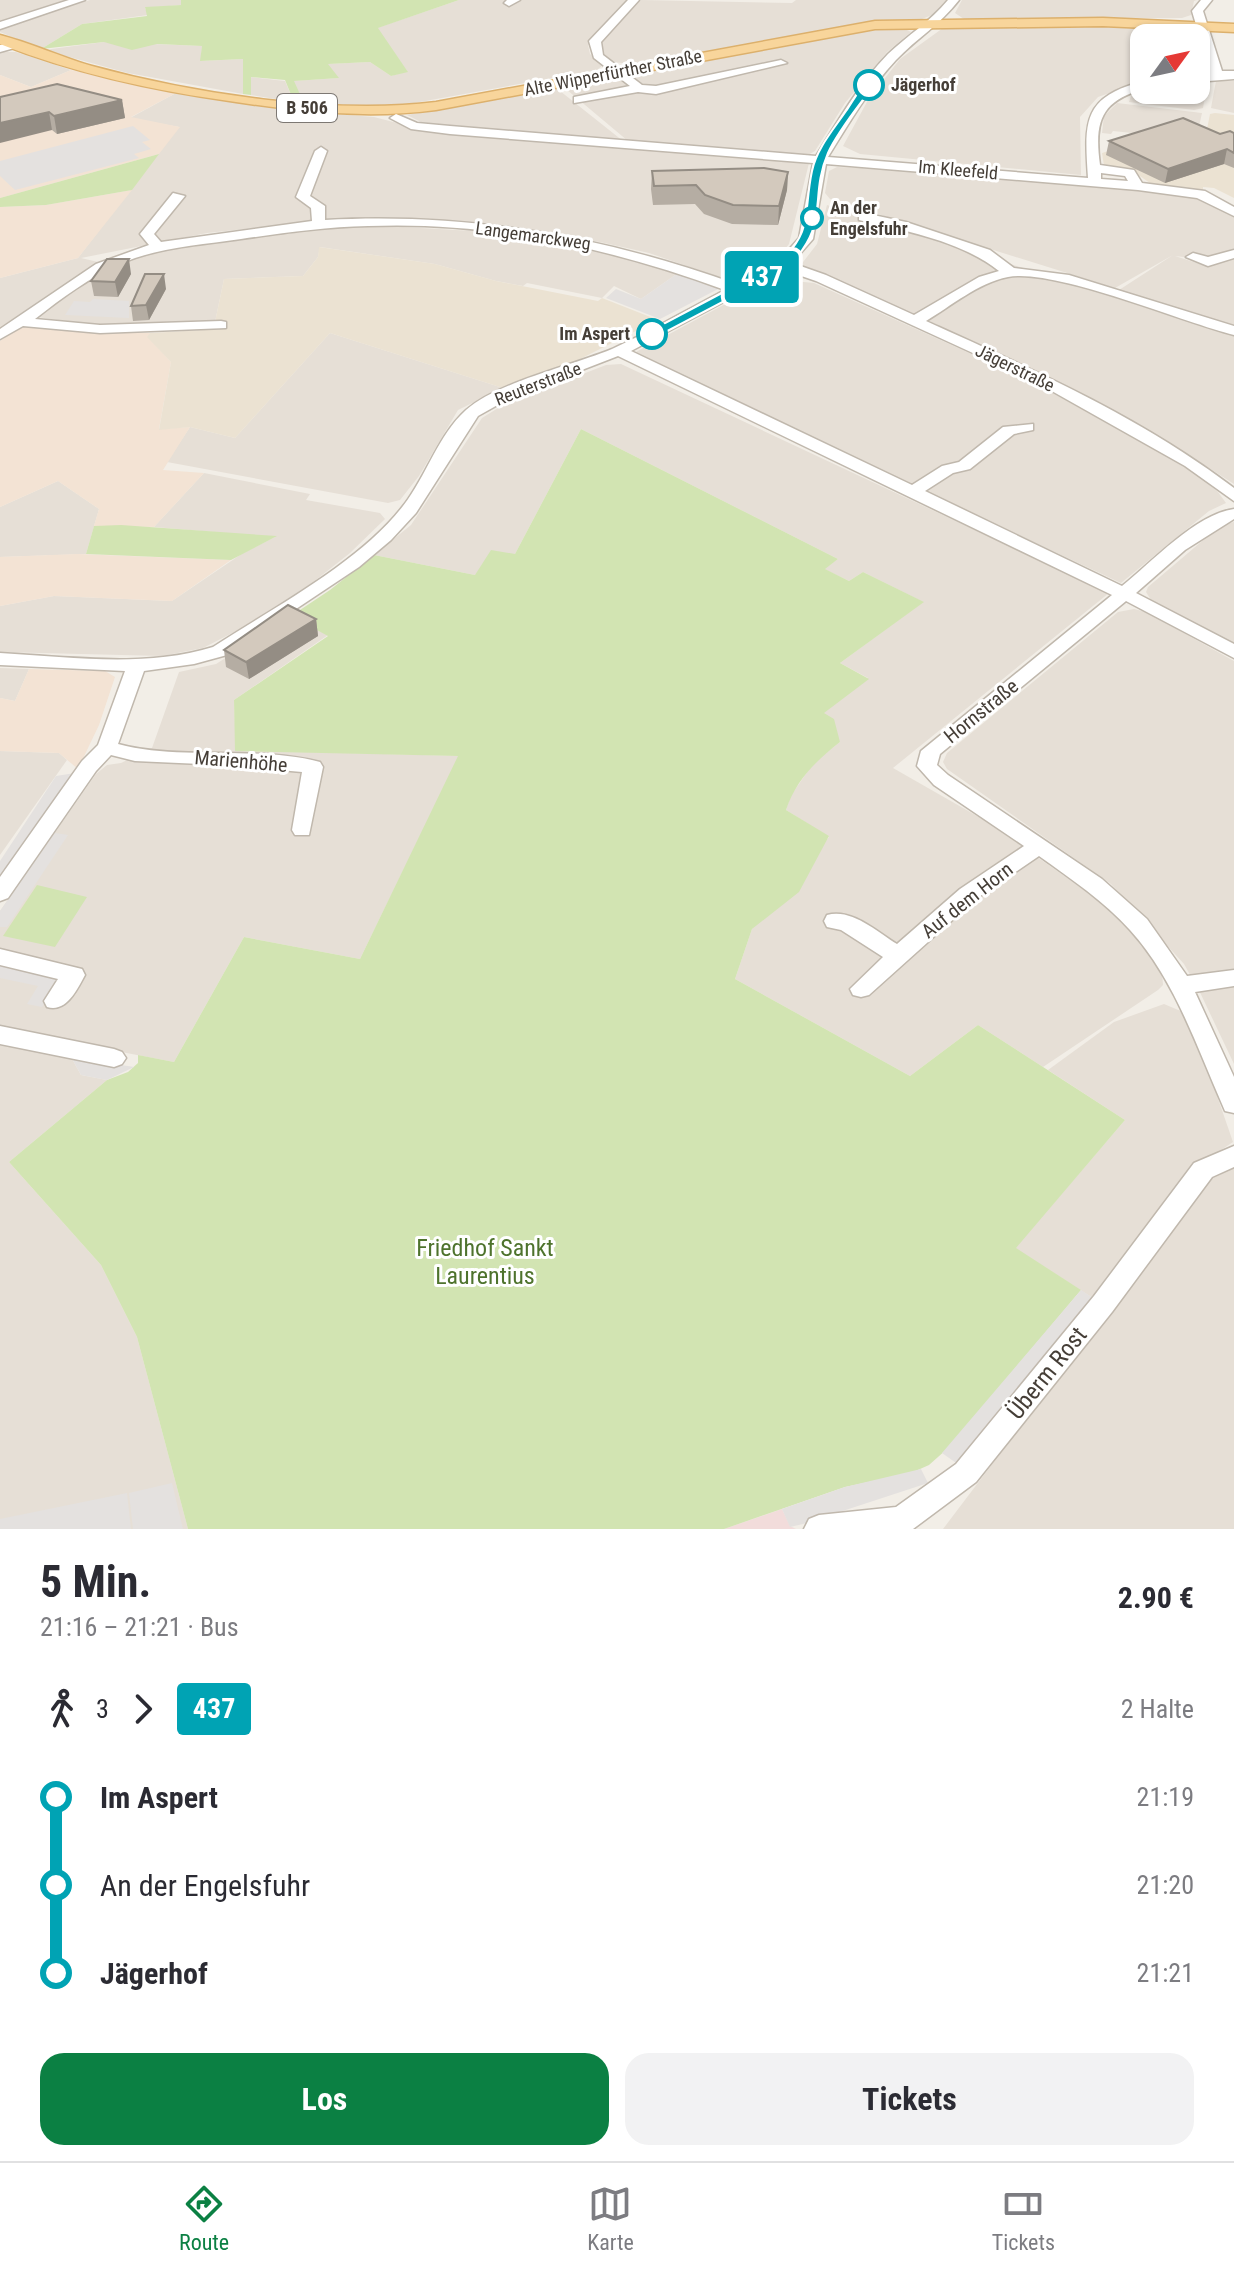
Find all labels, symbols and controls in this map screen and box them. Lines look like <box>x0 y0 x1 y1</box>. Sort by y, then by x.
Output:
north arrow <box>1130 24 1210 104</box>
map controls <box>1130 24 1210 104</box>
street label: Alte Wipperfürther Straße <box>522 45 704 100</box>
marker: Jägerhof <box>854 70 884 100</box>
place label: Jägerhof <box>891 74 956 95</box>
road number: B 506 <box>277 94 337 122</box>
street label: Im Kleefeld <box>917 156 999 183</box>
place label: An der Engelsfuhr <box>830 197 908 239</box>
marker: An der Engelsfuhr <box>801 207 823 229</box>
street label: Langemarckweg <box>474 217 592 254</box>
line badge: 437 <box>716 251 808 303</box>
text: 437 <box>741 260 783 293</box>
marker: Im Aspert <box>637 319 667 349</box>
place label: Im Aspert <box>559 323 630 344</box>
street label: Jägerstraße <box>972 339 1058 396</box>
street label: Reuterstraße <box>492 357 584 410</box>
street label: Hornstraße <box>939 674 1023 748</box>
street label: Marienhöhe <box>194 745 288 777</box>
street label: Auf dem Horn <box>917 857 1017 943</box>
park label: Friedhof Sankt Laurentius <box>416 1234 554 1290</box>
street label: Überm Rost <box>1001 1321 1093 1425</box>
text: 5 Min. <box>40 1556 151 1608</box>
text: 2.90 € <box>1118 1580 1194 1615</box>
text: 21:16 – 21:21 · Bus <box>40 1612 239 1642</box>
icon: walk <box>40 1687 84 1731</box>
icon: forward <box>121 1687 165 1731</box>
text: 437 <box>193 1692 235 1725</box>
text: 3 <box>96 1694 109 1724</box>
text: 2 Halte <box>1121 1694 1194 1724</box>
text: Im Aspert <box>100 1780 218 1815</box>
text: 21:19 <box>1137 1782 1194 1812</box>
text: An der Engelsfuhr <box>100 1868 310 1903</box>
text: 21:20 <box>1137 1870 1194 1900</box>
text: Jägerhof <box>100 1956 208 1991</box>
text: 21:21 <box>1137 1958 1194 1988</box>
button: Los <box>40 2053 609 2145</box>
button: Tickets <box>625 2053 1194 2145</box>
tab: Route <box>179 2182 229 2255</box>
tab: Karte <box>587 2182 634 2255</box>
tab: Tickets <box>992 2182 1055 2255</box>

